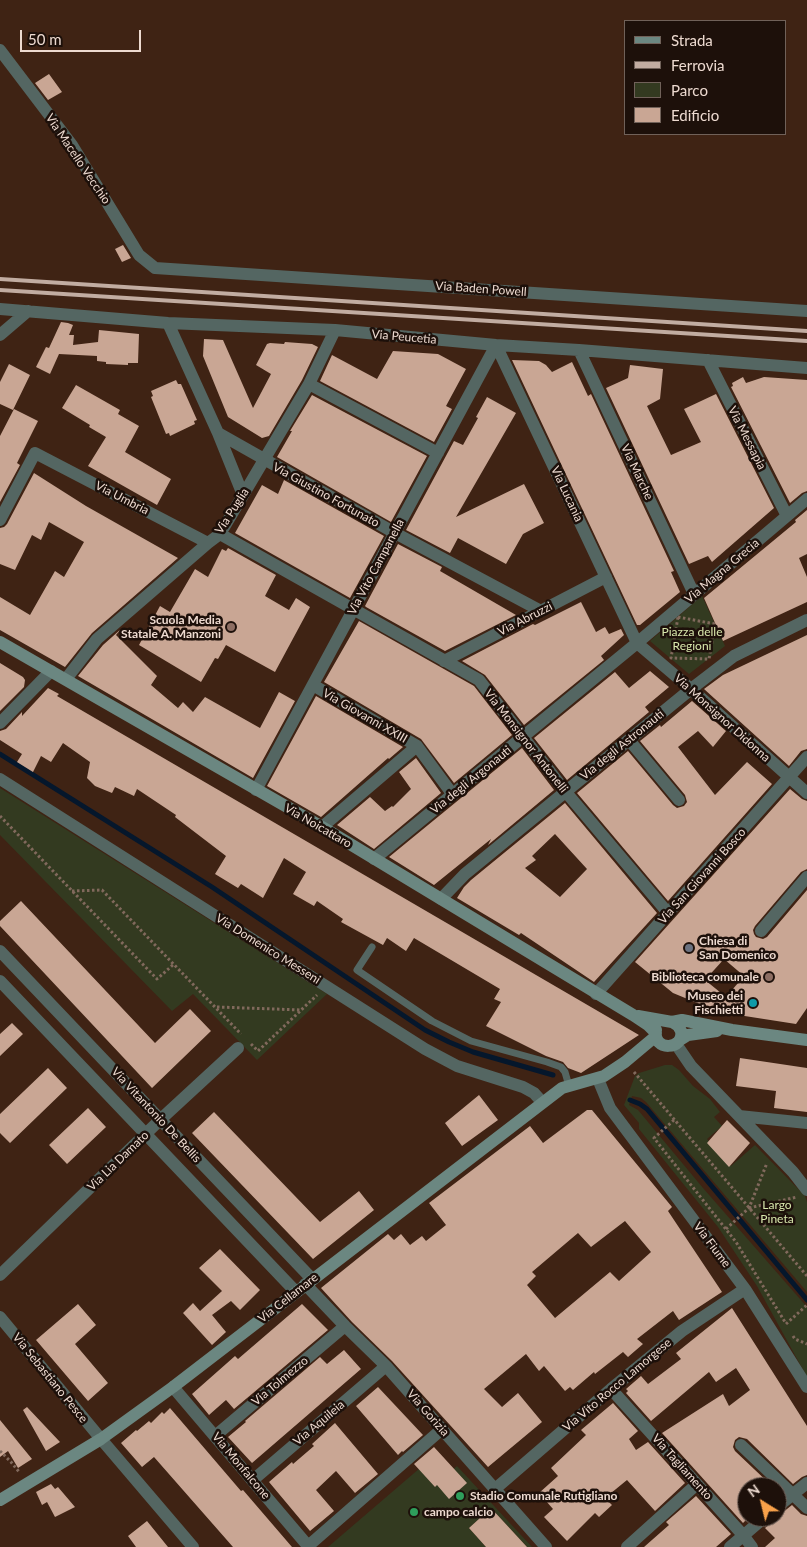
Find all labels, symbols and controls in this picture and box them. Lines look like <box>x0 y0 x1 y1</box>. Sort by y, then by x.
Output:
scale bar <box>22 20 144 52</box>
legend <box>624 20 787 135</box>
text: 50 m <box>28 30 62 48</box>
text: Strada <box>671 31 713 49</box>
text: Ferrovia <box>671 56 724 74</box>
text: Parco <box>671 81 708 99</box>
text: Edificio <box>671 106 719 124</box>
street label: Via Macello Vecchio <box>42 111 114 207</box>
street label: Via Baden Powell <box>435 279 527 299</box>
street label: Via Peucetia <box>371 327 437 347</box>
street label: Via Messapia <box>725 404 769 472</box>
street label: Via Marche <box>618 442 656 502</box>
street label: Via Giustino Fortunato <box>270 460 382 530</box>
street label: Via Lucania <box>548 464 586 524</box>
street label: Via Umbria <box>93 478 151 518</box>
street label: Via Puglia <box>212 485 252 537</box>
street label: Via Vito Campanella <box>345 517 407 617</box>
street label: Via Magna Grecia <box>682 536 762 606</box>
street label: Via Abruzzi <box>495 599 555 639</box>
place label: Scuola Media Statale A. Manzoni <box>121 613 221 641</box>
marker: Scuola Media Statale A. Manzoni <box>225 621 237 633</box>
park label: Piazza delle Regioni <box>662 625 722 653</box>
street label: Via Monsignor Didonna <box>671 671 773 765</box>
street label: Via Giovanni XXIII <box>320 686 410 746</box>
street label: Via Monsignor Antonelli <box>481 686 571 796</box>
street label: Via degli Astronauti <box>577 707 667 783</box>
street label: Via degli Argonauti <box>428 743 514 817</box>
street label: Via Noicattaro <box>282 801 354 851</box>
street label: Via San Giovanni Bosco <box>655 825 749 927</box>
street label: Via Domenico Messeni <box>213 911 323 987</box>
place label: Chiesa di San Domenico <box>699 934 776 962</box>
marker: Chiesa di San Domenico <box>683 942 695 954</box>
place label: Biblioteca comunale <box>651 970 759 984</box>
marker: Biblioteca comunale <box>763 971 775 983</box>
place label: Museo dei Fischietti <box>687 989 743 1017</box>
marker: Museo dei Fischietti <box>747 997 759 1009</box>
street label: Via Vitantonio De Bellis <box>108 1065 204 1165</box>
street label: Via Lia Damato <box>84 1128 152 1194</box>
park label: Largo Pineta <box>760 1198 794 1226</box>
street label: Via Fiume <box>690 1220 734 1270</box>
street label: Via Cellamare <box>255 1270 321 1326</box>
street label: Via Sebastiano Pesce <box>9 1330 91 1426</box>
street label: Via Vito Rocco Lamorgese <box>560 1335 674 1435</box>
street label: Via Tolmezzo <box>249 1353 311 1409</box>
street label: Via Gorizia <box>404 1387 452 1439</box>
street label: Via Aquileia <box>290 1397 348 1449</box>
street label: Via Monfalcone <box>209 1430 273 1502</box>
street label: Via Tagliamento <box>649 1431 715 1503</box>
north arrow <box>737 1477 787 1527</box>
text: N <box>744 1480 763 1500</box>
place label: Stadio Comunale Rutigliano <box>470 1489 617 1503</box>
marker: Stadio Comunale Rutigliano <box>454 1490 466 1502</box>
place label: campo calcio <box>424 1505 493 1519</box>
marker: campo calcio <box>408 1506 420 1518</box>

